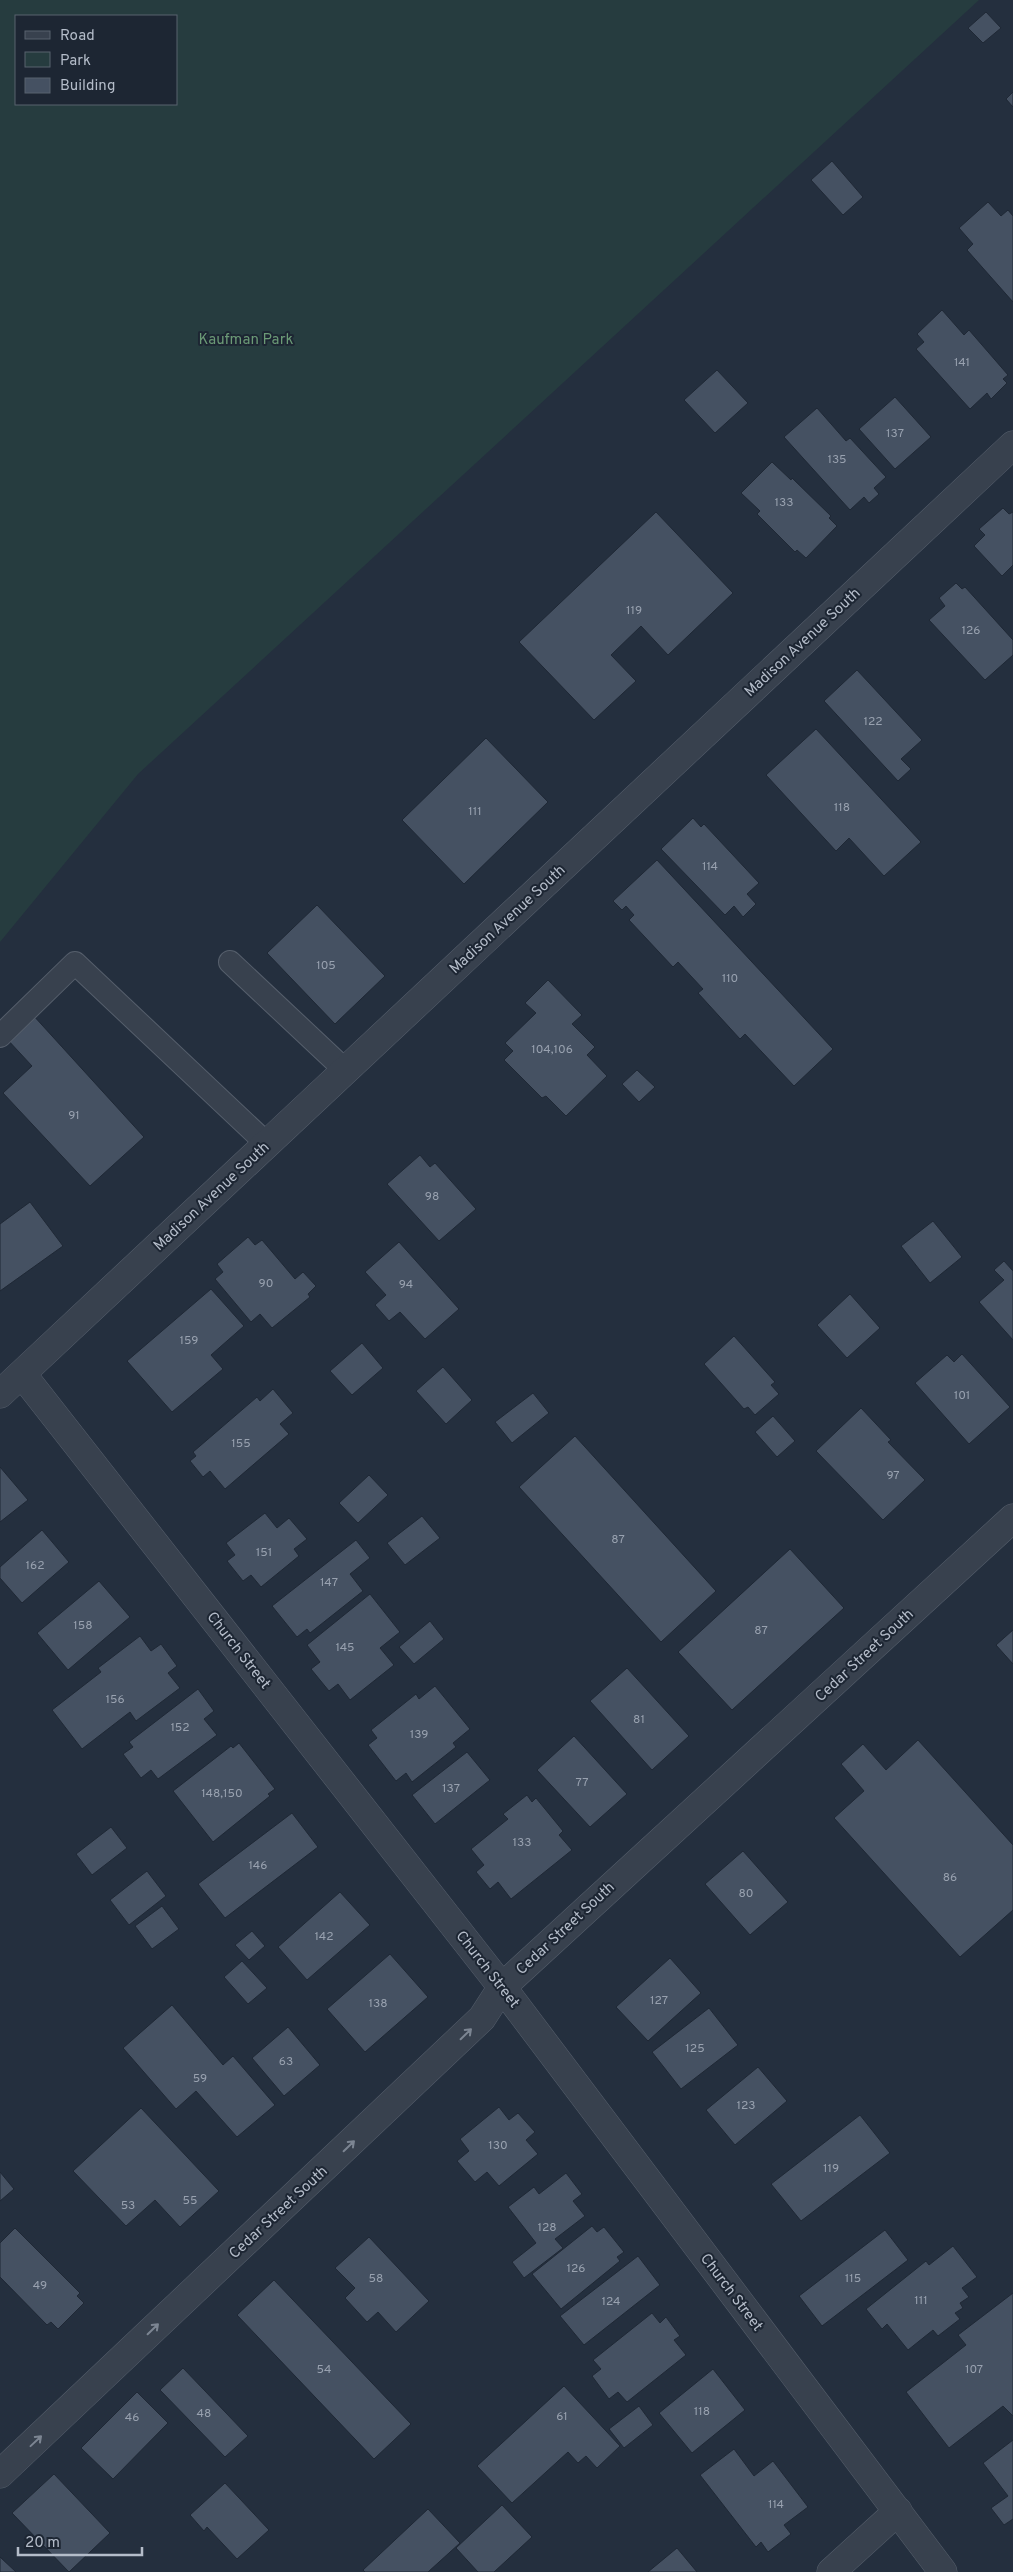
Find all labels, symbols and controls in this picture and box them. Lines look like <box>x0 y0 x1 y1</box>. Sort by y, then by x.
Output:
legend <box>15 15 178 105</box>
text: Road <box>60 27 95 46</box>
text: Park <box>60 52 91 71</box>
text: Building <box>60 77 115 96</box>
park label: Kaufman Park <box>199 331 293 350</box>
house number: 141 <box>954 355 970 371</box>
house number: 137 <box>886 426 904 442</box>
house number: 135 <box>827 452 847 468</box>
house number: 133 <box>775 495 793 511</box>
street label: Madison Avenue South <box>741 584 865 702</box>
house number: 119 <box>626 603 642 619</box>
house number: 126 <box>962 623 980 639</box>
house number: 122 <box>863 714 883 730</box>
house number: 118 <box>834 800 850 816</box>
house number: 111 <box>468 804 482 820</box>
house number: 114 <box>702 859 718 875</box>
street label: Madison Avenue South <box>446 861 570 979</box>
house number: 105 <box>316 958 336 974</box>
house number: 110 <box>722 971 738 987</box>
house number: 104,106 <box>531 1042 573 1058</box>
house number: 91 <box>68 1108 80 1124</box>
street label: Madison Avenue South <box>150 1138 274 1256</box>
house number: 98 <box>425 1189 439 1205</box>
house number: 90 <box>259 1276 273 1292</box>
house number: 94 <box>399 1277 413 1293</box>
house number: 159 <box>180 1333 198 1349</box>
house number: 101 <box>954 1388 970 1404</box>
house number: 155 <box>231 1436 251 1452</box>
house number: 97 <box>886 1468 900 1484</box>
house number: 87 <box>611 1532 625 1548</box>
house number: 151 <box>256 1545 272 1561</box>
house number: 162 <box>26 1558 44 1574</box>
house number: 147 <box>320 1575 338 1591</box>
street label: Cedar Street South <box>812 1605 918 1707</box>
street label: Church Street <box>202 1608 274 1693</box>
house number: 158 <box>73 1618 93 1634</box>
house number: 87 <box>754 1623 768 1639</box>
house number: 145 <box>335 1640 355 1656</box>
house number: 156 <box>105 1692 125 1708</box>
house number: 81 <box>633 1712 645 1728</box>
house number: 152 <box>170 1720 190 1736</box>
house number: 139 <box>410 1727 428 1743</box>
house number: 77 <box>576 1775 588 1791</box>
house number: 137 <box>442 1781 460 1797</box>
house number: 148,150 <box>201 1786 243 1802</box>
house number: 133 <box>513 1835 531 1851</box>
house number: 146 <box>249 1858 267 1874</box>
house number: 86 <box>943 1870 957 1886</box>
street label: Cedar Street South <box>513 1878 619 1980</box>
house number: 80 <box>739 1886 753 1902</box>
street label: Church Street <box>451 1927 523 2012</box>
house number: 142 <box>314 1929 334 1945</box>
house number: 127 <box>650 1993 668 2009</box>
house number: 138 <box>368 1996 388 2012</box>
one-way arrow <box>460 2028 472 2040</box>
house number: 125 <box>685 2041 705 2057</box>
house number: 63 <box>279 2054 293 2070</box>
house number: 59 <box>193 2071 207 2087</box>
house number: 123 <box>736 2098 756 2114</box>
house number: 130 <box>488 2138 508 2154</box>
one-way arrow <box>342 2140 355 2152</box>
house number: 119 <box>823 2161 839 2177</box>
street label: Cedar Street South <box>226 2162 332 2264</box>
house number: 55 <box>183 2193 197 2209</box>
house number: 53 <box>121 2198 135 2214</box>
house number: 128 <box>537 2220 557 2236</box>
street label: Church Street <box>695 2250 766 2336</box>
house number: 126 <box>567 2261 585 2277</box>
house number: 58 <box>369 2271 383 2287</box>
house number: 115 <box>845 2271 861 2287</box>
house number: 49 <box>33 2278 47 2294</box>
house number: 111 <box>914 2293 928 2309</box>
house number: 124 <box>601 2294 621 2310</box>
one-way arrow <box>147 2323 159 2335</box>
house number: 54 <box>316 2362 332 2378</box>
house number: 107 <box>965 2362 983 2378</box>
house number: 118 <box>694 2404 710 2420</box>
house number: 48 <box>197 2406 211 2422</box>
house number: 61 <box>556 2409 568 2425</box>
house number: 46 <box>125 2410 139 2426</box>
one-way arrow <box>29 2435 42 2447</box>
house number: 114 <box>768 2497 784 2513</box>
scale bar <box>18 2524 141 2556</box>
text: 20 m <box>25 2534 60 2553</box>

